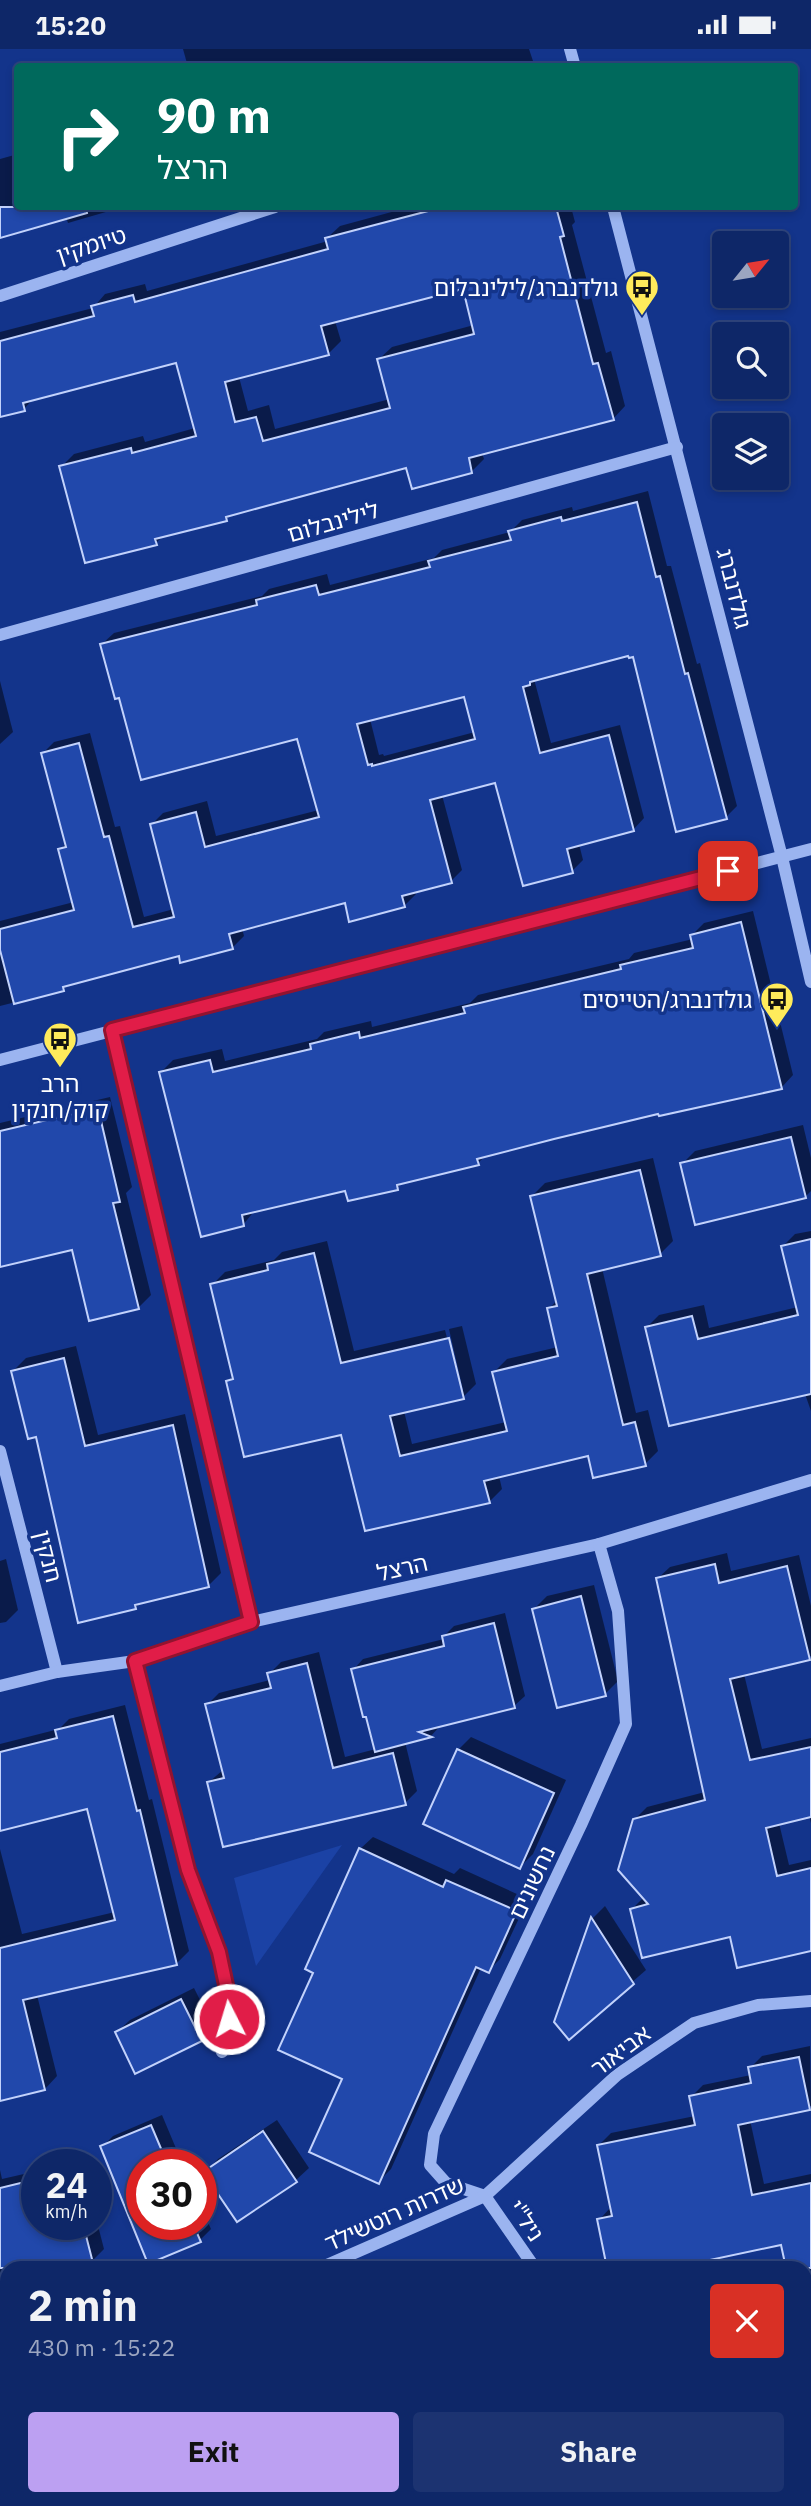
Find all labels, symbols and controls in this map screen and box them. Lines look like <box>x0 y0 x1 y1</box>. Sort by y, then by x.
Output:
text: 15:20 <box>35 8 106 42</box>
text: 90 m <box>157 83 271 146</box>
icon: right <box>42 91 133 182</box>
text: הרצל <box>157 146 228 188</box>
street label: טיומקין <box>52 219 130 269</box>
north arrow <box>712 231 789 308</box>
map controls <box>712 231 789 490</box>
bus stop icon: גולדנברג/לילינבלום <box>623 268 661 317</box>
place label: גולדנברג/לילינבלום <box>433 272 618 302</box>
button: search <box>712 322 789 399</box>
button: layers <box>712 413 789 490</box>
street label: לילינבלום <box>284 494 382 548</box>
street label: גולדנברג <box>711 545 760 632</box>
pin <box>698 841 758 901</box>
icon: arrive <box>709 852 747 890</box>
bus stop icon: גולדנברג/הטייסים <box>758 980 796 1029</box>
place label: גולדנברג/הטייסים <box>582 984 752 1014</box>
bus stop icon: הרב קוק/חנקין <box>41 1020 79 1069</box>
place label: הרב קוק/חנקין <box>11 1068 109 1124</box>
street label: חנקין <box>28 1527 70 1585</box>
street label: הרצל <box>374 1547 430 1587</box>
street label: נחשונים <box>501 1840 561 1924</box>
position arrow <box>192 1982 266 2056</box>
street label: אביאור <box>584 2018 656 2082</box>
speed limit sign: 30 <box>126 2149 217 2240</box>
text: 24 <box>45 2162 88 2208</box>
street label: שדרות רוטשילד <box>319 2169 469 2257</box>
street label: ניל"י <box>502 2194 552 2246</box>
text: km/h <box>45 2200 88 2223</box>
text: 2 min <box>28 2278 138 2333</box>
button: close <box>710 2284 784 2358</box>
text: 430 m · 15:22 <box>28 2332 175 2362</box>
button: Exit <box>28 2412 399 2492</box>
button: Share <box>413 2412 784 2492</box>

